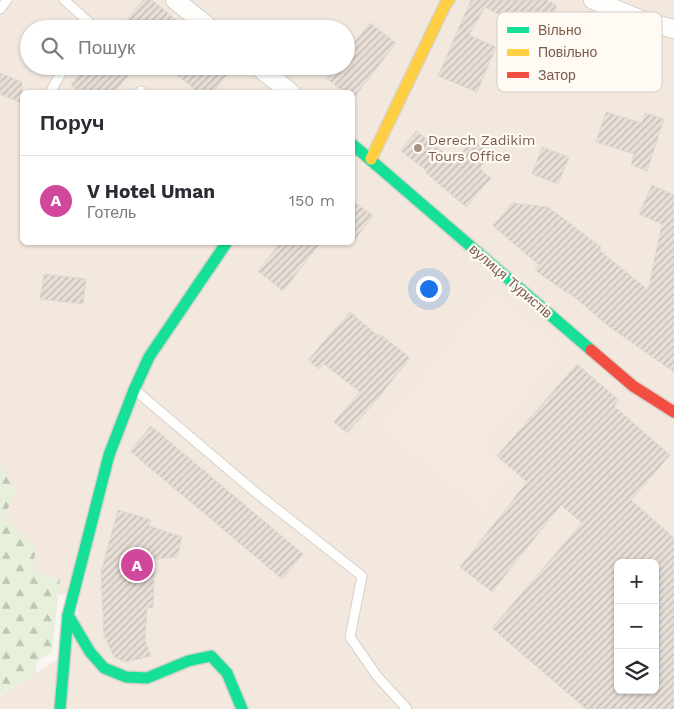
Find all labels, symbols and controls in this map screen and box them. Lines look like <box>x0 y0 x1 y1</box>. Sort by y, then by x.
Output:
legend <box>497 12 662 92</box>
search box <box>20 20 355 75</box>
text: Вільно <box>538 22 582 38</box>
icon: search <box>38 34 66 62</box>
text: Пошук <box>78 36 135 59</box>
text: Повільно <box>538 44 598 60</box>
text: Затор <box>538 67 576 83</box>
text: Поруч <box>40 110 104 135</box>
place label: Derech Zadikim Tours Office <box>428 132 535 164</box>
marker: Derech Zadikim Tours Office <box>412 142 424 154</box>
text: V Hotel Uman <box>87 180 215 203</box>
text: A <box>51 191 61 210</box>
text: 150 m <box>289 191 335 210</box>
text: Готель <box>87 203 136 222</box>
street label: вулиця Туристів <box>466 241 556 321</box>
your location <box>416 276 442 302</box>
pin: A <box>121 546 153 584</box>
map controls <box>614 559 659 694</box>
button: + <box>614 559 659 604</box>
button: − <box>614 604 659 649</box>
button: layers <box>614 649 659 694</box>

